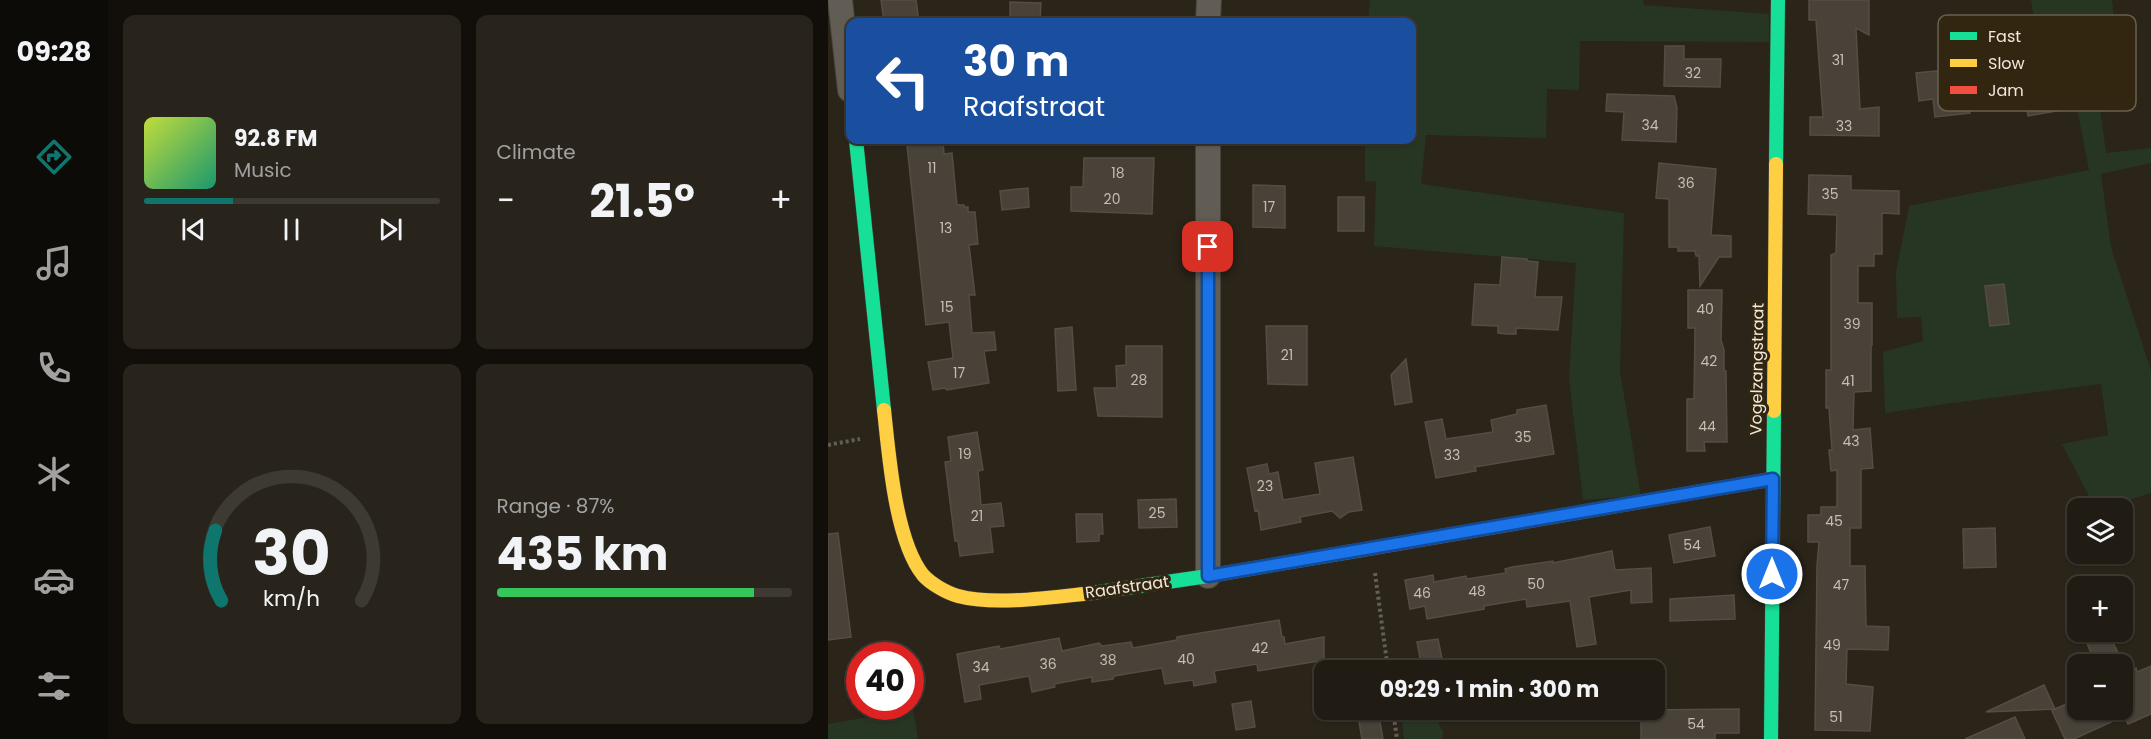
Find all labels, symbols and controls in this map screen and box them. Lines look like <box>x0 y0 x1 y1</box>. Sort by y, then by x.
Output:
legend <box>1938 15 2136 111</box>
text: Fast <box>1988 25 2021 48</box>
text: 30 m <box>963 32 1069 91</box>
text: 09:28 <box>17 33 91 70</box>
icon: left <box>864 42 942 120</box>
house number: 31 <box>1832 50 1844 70</box>
text: Slow <box>1988 52 2025 75</box>
house number: 32 <box>1685 63 1701 83</box>
text: Jam <box>1988 79 2024 102</box>
text: Raafstraat <box>963 88 1105 125</box>
house number: 34 <box>1641 115 1659 135</box>
house number: 33 <box>1836 116 1852 136</box>
text: 92.8 FM <box>234 123 317 154</box>
icon: directions <box>33 136 75 178</box>
text: Climate <box>497 138 576 166</box>
text: Music <box>234 156 292 184</box>
house number: 11 <box>928 158 936 178</box>
house number: 18 <box>1111 163 1125 183</box>
text: 21.5° <box>589 170 695 233</box>
house number: 36 <box>1677 173 1695 193</box>
text: − <box>497 177 515 224</box>
text: + <box>769 177 792 224</box>
house number: 35 <box>1821 184 1839 204</box>
house number: 20 <box>1104 189 1120 209</box>
house number: 17 <box>1263 197 1275 217</box>
icon: previous <box>177 213 210 246</box>
icon: pause <box>275 213 308 246</box>
icon: next <box>374 213 407 246</box>
house number: 13 <box>940 218 952 238</box>
pin <box>1182 221 1233 272</box>
icon: arrive <box>1191 230 1224 263</box>
icon: music <box>33 242 75 284</box>
house number: 15 <box>940 297 954 317</box>
house number: 40 <box>1696 299 1714 319</box>
street label: Vogelzangstraat <box>1744 302 1770 435</box>
house number: 39 <box>1843 314 1861 334</box>
house number: 21 <box>1281 345 1293 365</box>
icon: phone <box>33 347 75 389</box>
house number: 42 <box>1701 351 1717 371</box>
house number: 17 <box>953 363 965 383</box>
house number: 28 <box>1131 370 1148 390</box>
house number: 41 <box>1841 371 1855 391</box>
house number: 44 <box>1698 416 1716 436</box>
house number: 35 <box>1514 427 1532 447</box>
house number: 43 <box>1842 431 1860 451</box>
house number: 19 <box>958 444 972 464</box>
house number: 33 <box>1444 445 1460 465</box>
icon: climate <box>33 453 75 495</box>
house number: 23 <box>1257 476 1273 496</box>
text: Range · 87% <box>497 492 615 520</box>
map controls <box>2067 498 2133 720</box>
button: layers <box>2067 498 2133 564</box>
house number: 25 <box>1149 503 1165 523</box>
house number: 21 <box>971 506 983 526</box>
text: 30 <box>253 509 331 597</box>
house number: 45 <box>1825 511 1843 531</box>
text: 435 km <box>497 523 668 586</box>
house number: 54 <box>1683 535 1701 555</box>
position arrow <box>1740 542 1804 606</box>
icon: car <box>33 559 75 601</box>
street label: Raafstraat <box>1084 570 1170 604</box>
house number: 50 <box>1527 574 1545 594</box>
house number: 47 <box>1833 575 1850 595</box>
button: + <box>2067 576 2133 642</box>
house number: 48 <box>1468 581 1486 601</box>
text: km/h <box>263 583 320 614</box>
house number: 46 <box>1413 583 1431 603</box>
house number: 49 <box>1823 635 1841 655</box>
house number: 42 <box>1252 638 1268 658</box>
speed limit sign: 40 <box>846 642 924 720</box>
house number: 40 <box>1177 649 1195 669</box>
house number: 38 <box>1099 650 1117 670</box>
house number: 36 <box>1039 654 1057 674</box>
button: − <box>2067 654 2133 720</box>
house number: 34 <box>972 657 990 677</box>
icon: filters <box>33 665 75 707</box>
text: 09:29 · 1 min · 300 m <box>1380 674 1599 705</box>
house number: 51 <box>1829 707 1843 727</box>
house number: 54 <box>1687 714 1705 734</box>

